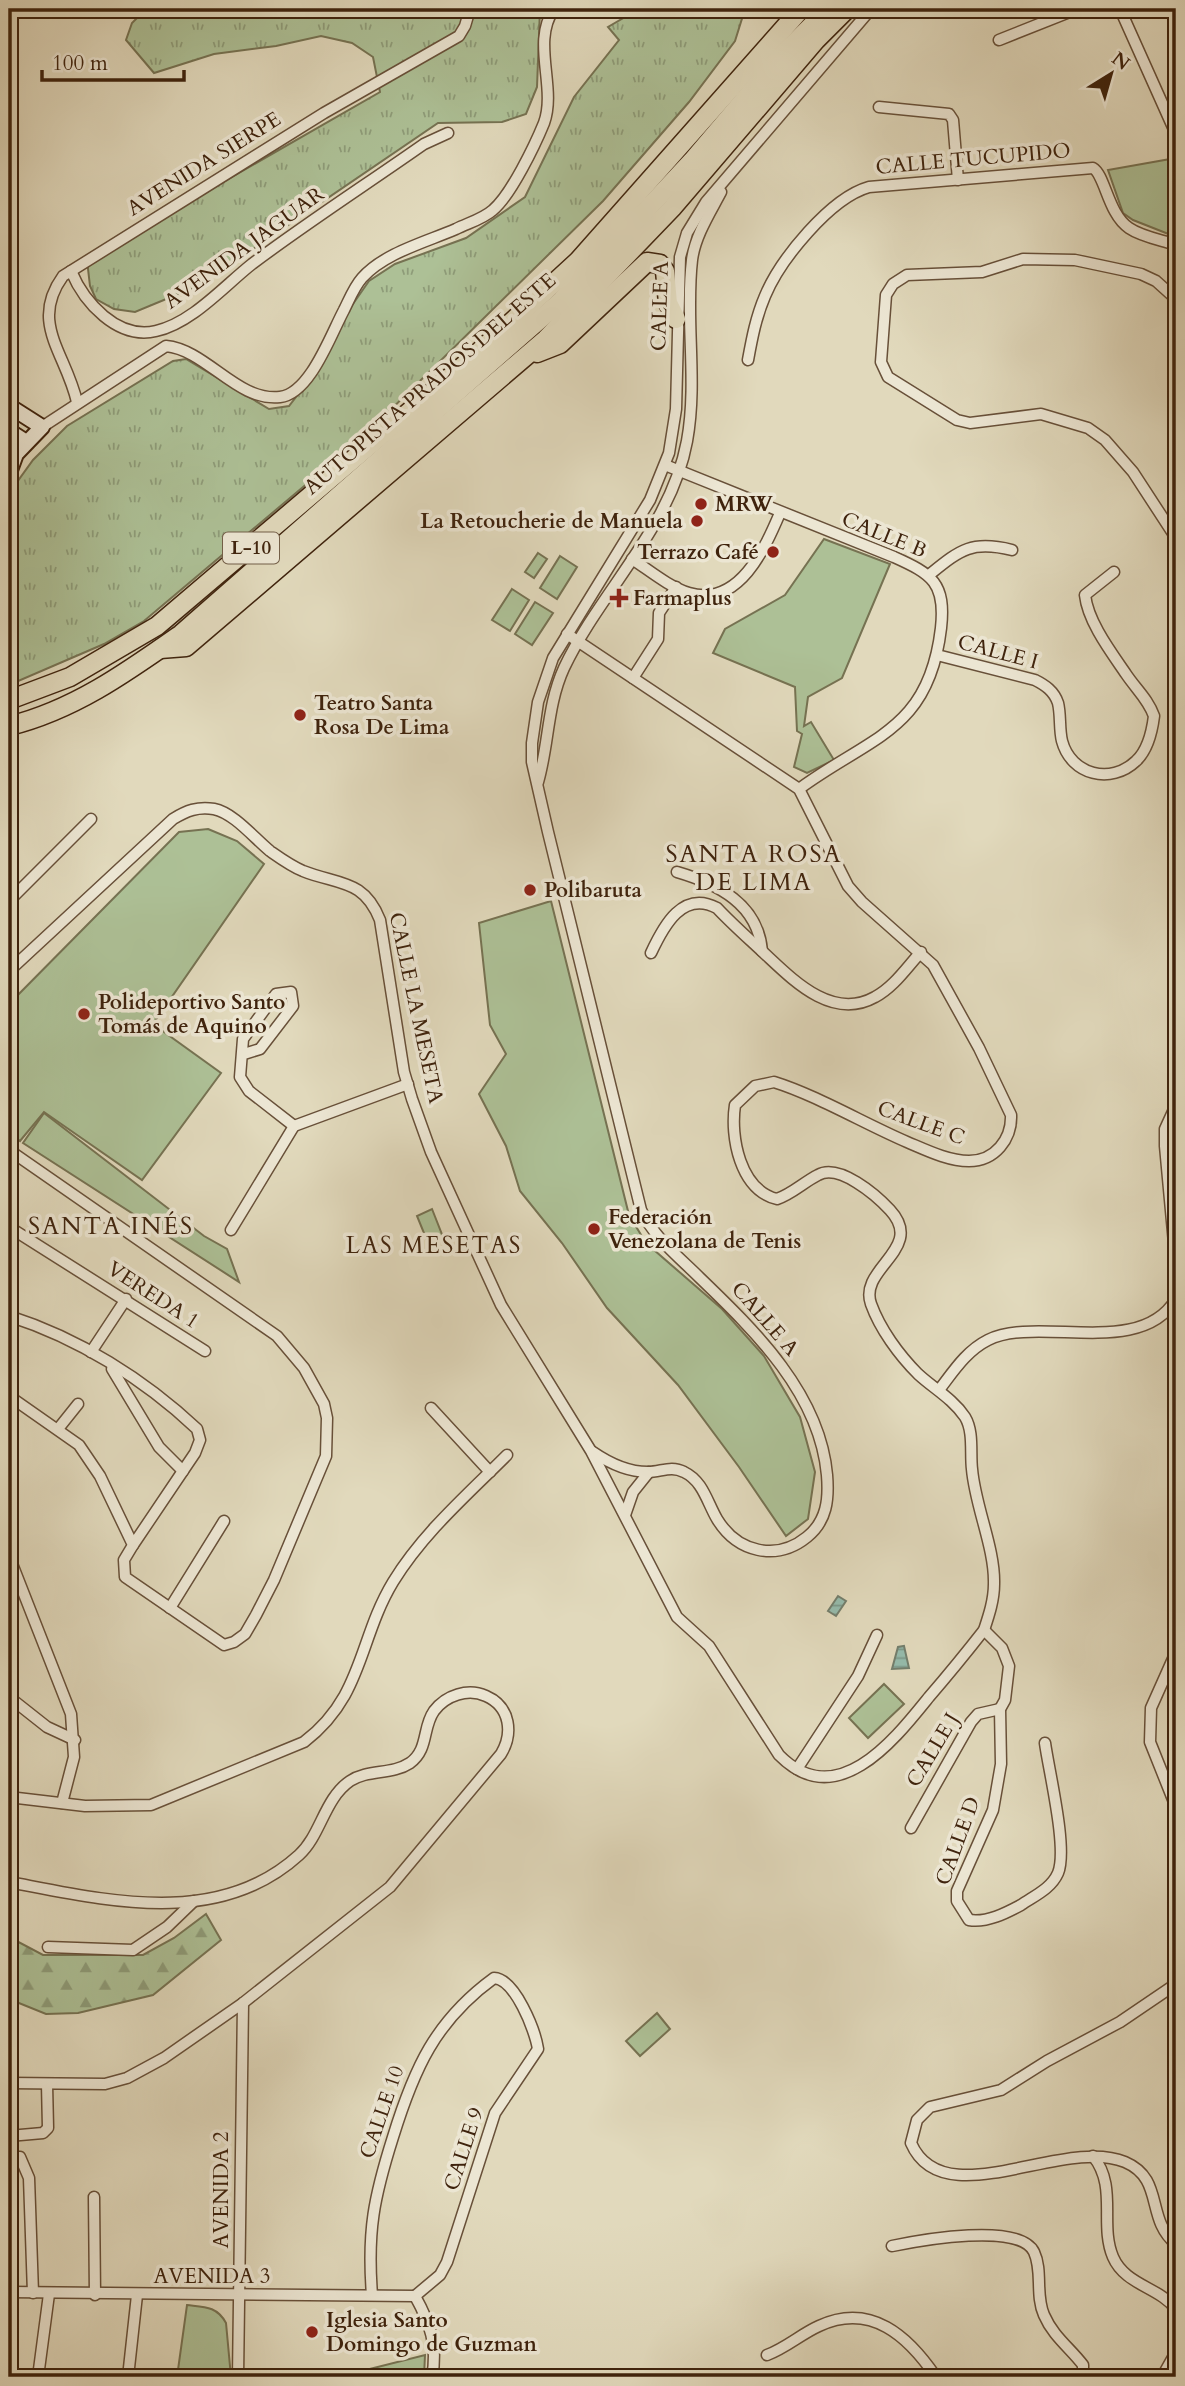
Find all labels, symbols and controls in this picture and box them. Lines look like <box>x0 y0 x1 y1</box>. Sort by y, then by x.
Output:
scale bar <box>42 38 184 82</box>
north arrow <box>1076 38 1146 108</box>
text: N <box>1106 46 1135 77</box>
text: 100 m <box>52 49 108 78</box>
street label: AVENIDA SIERPE <box>121 105 287 223</box>
street label: CALLE TUCUPIDO <box>874 136 1072 182</box>
street label: AVENIDA JAGUAR <box>158 180 330 316</box>
street label: CALLE A <box>644 260 676 351</box>
street label: AUTOPISTA PRADOS DEL ESTE <box>298 266 562 502</box>
place label: MRW <box>715 490 774 519</box>
marker: MRW <box>693 496 709 512</box>
street label: CALLE B <box>837 505 931 565</box>
place label: La Retoucherie de Manuela <box>420 507 684 536</box>
marker: La Retoucherie de Manuela <box>689 513 705 529</box>
road number: L-10 <box>223 533 279 564</box>
place label: Terrazo Café <box>637 538 759 567</box>
marker: Terrazo Café <box>765 544 781 560</box>
place label: Farmaplus <box>633 584 732 613</box>
marker: Farmaplus <box>611 590 627 606</box>
street label: CALLE I <box>955 627 1041 677</box>
place label: Teatro Santa Rosa De Lima <box>314 689 450 742</box>
marker: Teatro Santa Rosa De Lima <box>292 707 308 723</box>
district label: SANTA ROSA DE LIMA <box>665 838 843 899</box>
place label: Polibaruta <box>544 876 642 905</box>
marker: Polibaruta <box>522 882 538 898</box>
street label: CALLE LA MESETA <box>382 910 450 1106</box>
place label: Polideportivo Santo Tomás de Aquino <box>98 988 285 1041</box>
marker: Polideportivo Santo Tomás de Aquino <box>76 1006 92 1022</box>
street label: CALLE C <box>873 1094 969 1152</box>
place label: Federación Venezolana de Tenis <box>608 1203 801 1256</box>
district label: SANTA INÉS <box>28 1210 194 1243</box>
marker: Federación Venezolana de Tenis <box>586 1221 602 1237</box>
district label: LAS MESETAS <box>346 1230 522 1261</box>
street label: VEREDA 1 <box>101 1254 205 1336</box>
street label: CALLE A <box>725 1276 805 1362</box>
street label: CALLE J <box>899 1707 967 1793</box>
street label: CALLE D <box>929 1793 987 1889</box>
street label: CALLE 10 <box>353 2062 411 2162</box>
street label: CALLE 9 <box>437 2104 491 2194</box>
street label: AVENIDA 2 <box>207 2131 236 2248</box>
street label: AVENIDA 3 <box>154 2262 270 2291</box>
place label: Iglesia Santo Domingo de Guzman <box>326 2306 538 2359</box>
marker: Iglesia Santo Domingo de Guzman <box>304 2324 320 2340</box>

